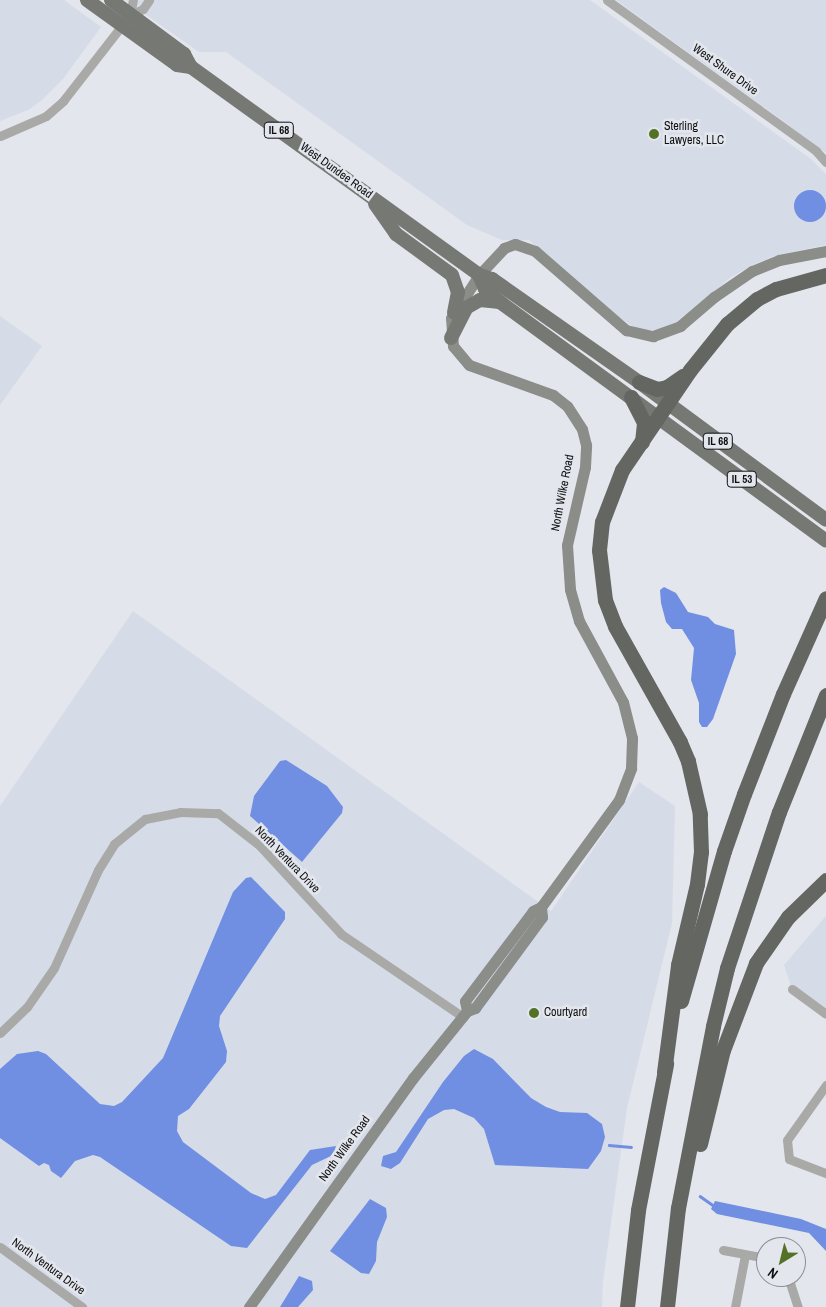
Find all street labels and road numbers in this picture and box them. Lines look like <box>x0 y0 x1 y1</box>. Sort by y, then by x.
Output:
street label: West Shure Drive <box>689 41 761 99</box>
road number: IL 68 <box>263 122 295 138</box>
street label: West Dundee Road <box>297 140 375 202</box>
road number: IL 68 <box>702 432 734 450</box>
street label: North Wilke Road <box>549 454 577 532</box>
road number: IL 53 <box>726 470 758 488</box>
street label: North Ventura Drive <box>252 824 322 896</box>
street label: North Wilke Road <box>316 1113 374 1185</box>
street label: North Ventura Drive <box>9 1236 87 1298</box>

